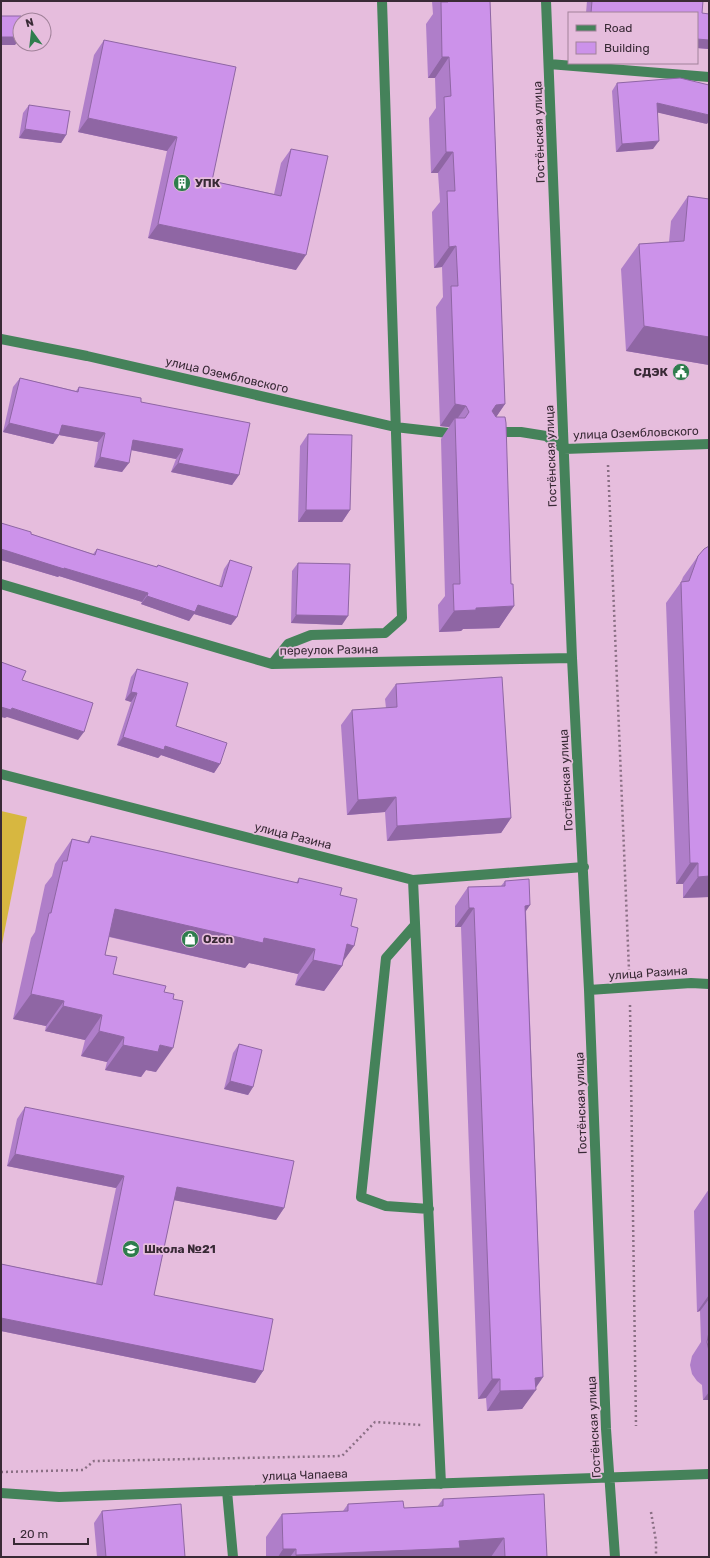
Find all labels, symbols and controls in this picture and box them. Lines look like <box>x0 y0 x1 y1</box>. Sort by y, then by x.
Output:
north arrow <box>12 12 52 52</box>
legend <box>568 12 698 64</box>
text: N <box>24 15 35 30</box>
text: Road <box>604 21 632 35</box>
text: Building <box>604 41 650 55</box>
street label: Гостёнская улица <box>530 81 548 183</box>
building icon: УПК <box>172 173 192 193</box>
place label: УПК <box>195 176 221 190</box>
street label: улица Озембловского <box>164 354 290 396</box>
public building icon: СДЭК <box>671 362 691 382</box>
place label: СДЭК <box>633 365 669 379</box>
street label: Гостёнская улица <box>542 405 560 507</box>
street label: улица Озембловского <box>573 424 699 442</box>
street label: переулок Разина <box>280 642 378 658</box>
street label: Гостёнская улица <box>556 729 576 831</box>
street label: улица Разина <box>253 820 333 852</box>
shop icon: Ozon <box>180 929 200 949</box>
place label: Ozon <box>203 932 233 946</box>
street label: улица Разина <box>608 963 688 983</box>
street label: Гостёнская улица <box>572 1052 590 1154</box>
school or university icon: Школа №21 <box>121 1239 141 1259</box>
place label: Школа №21 <box>144 1242 216 1256</box>
street label: Гостёнская улица <box>584 1376 604 1478</box>
street label: улица Чапаева <box>262 1467 348 1483</box>
scale bar <box>14 1520 88 1546</box>
text: 20 m <box>20 1527 48 1541</box>

